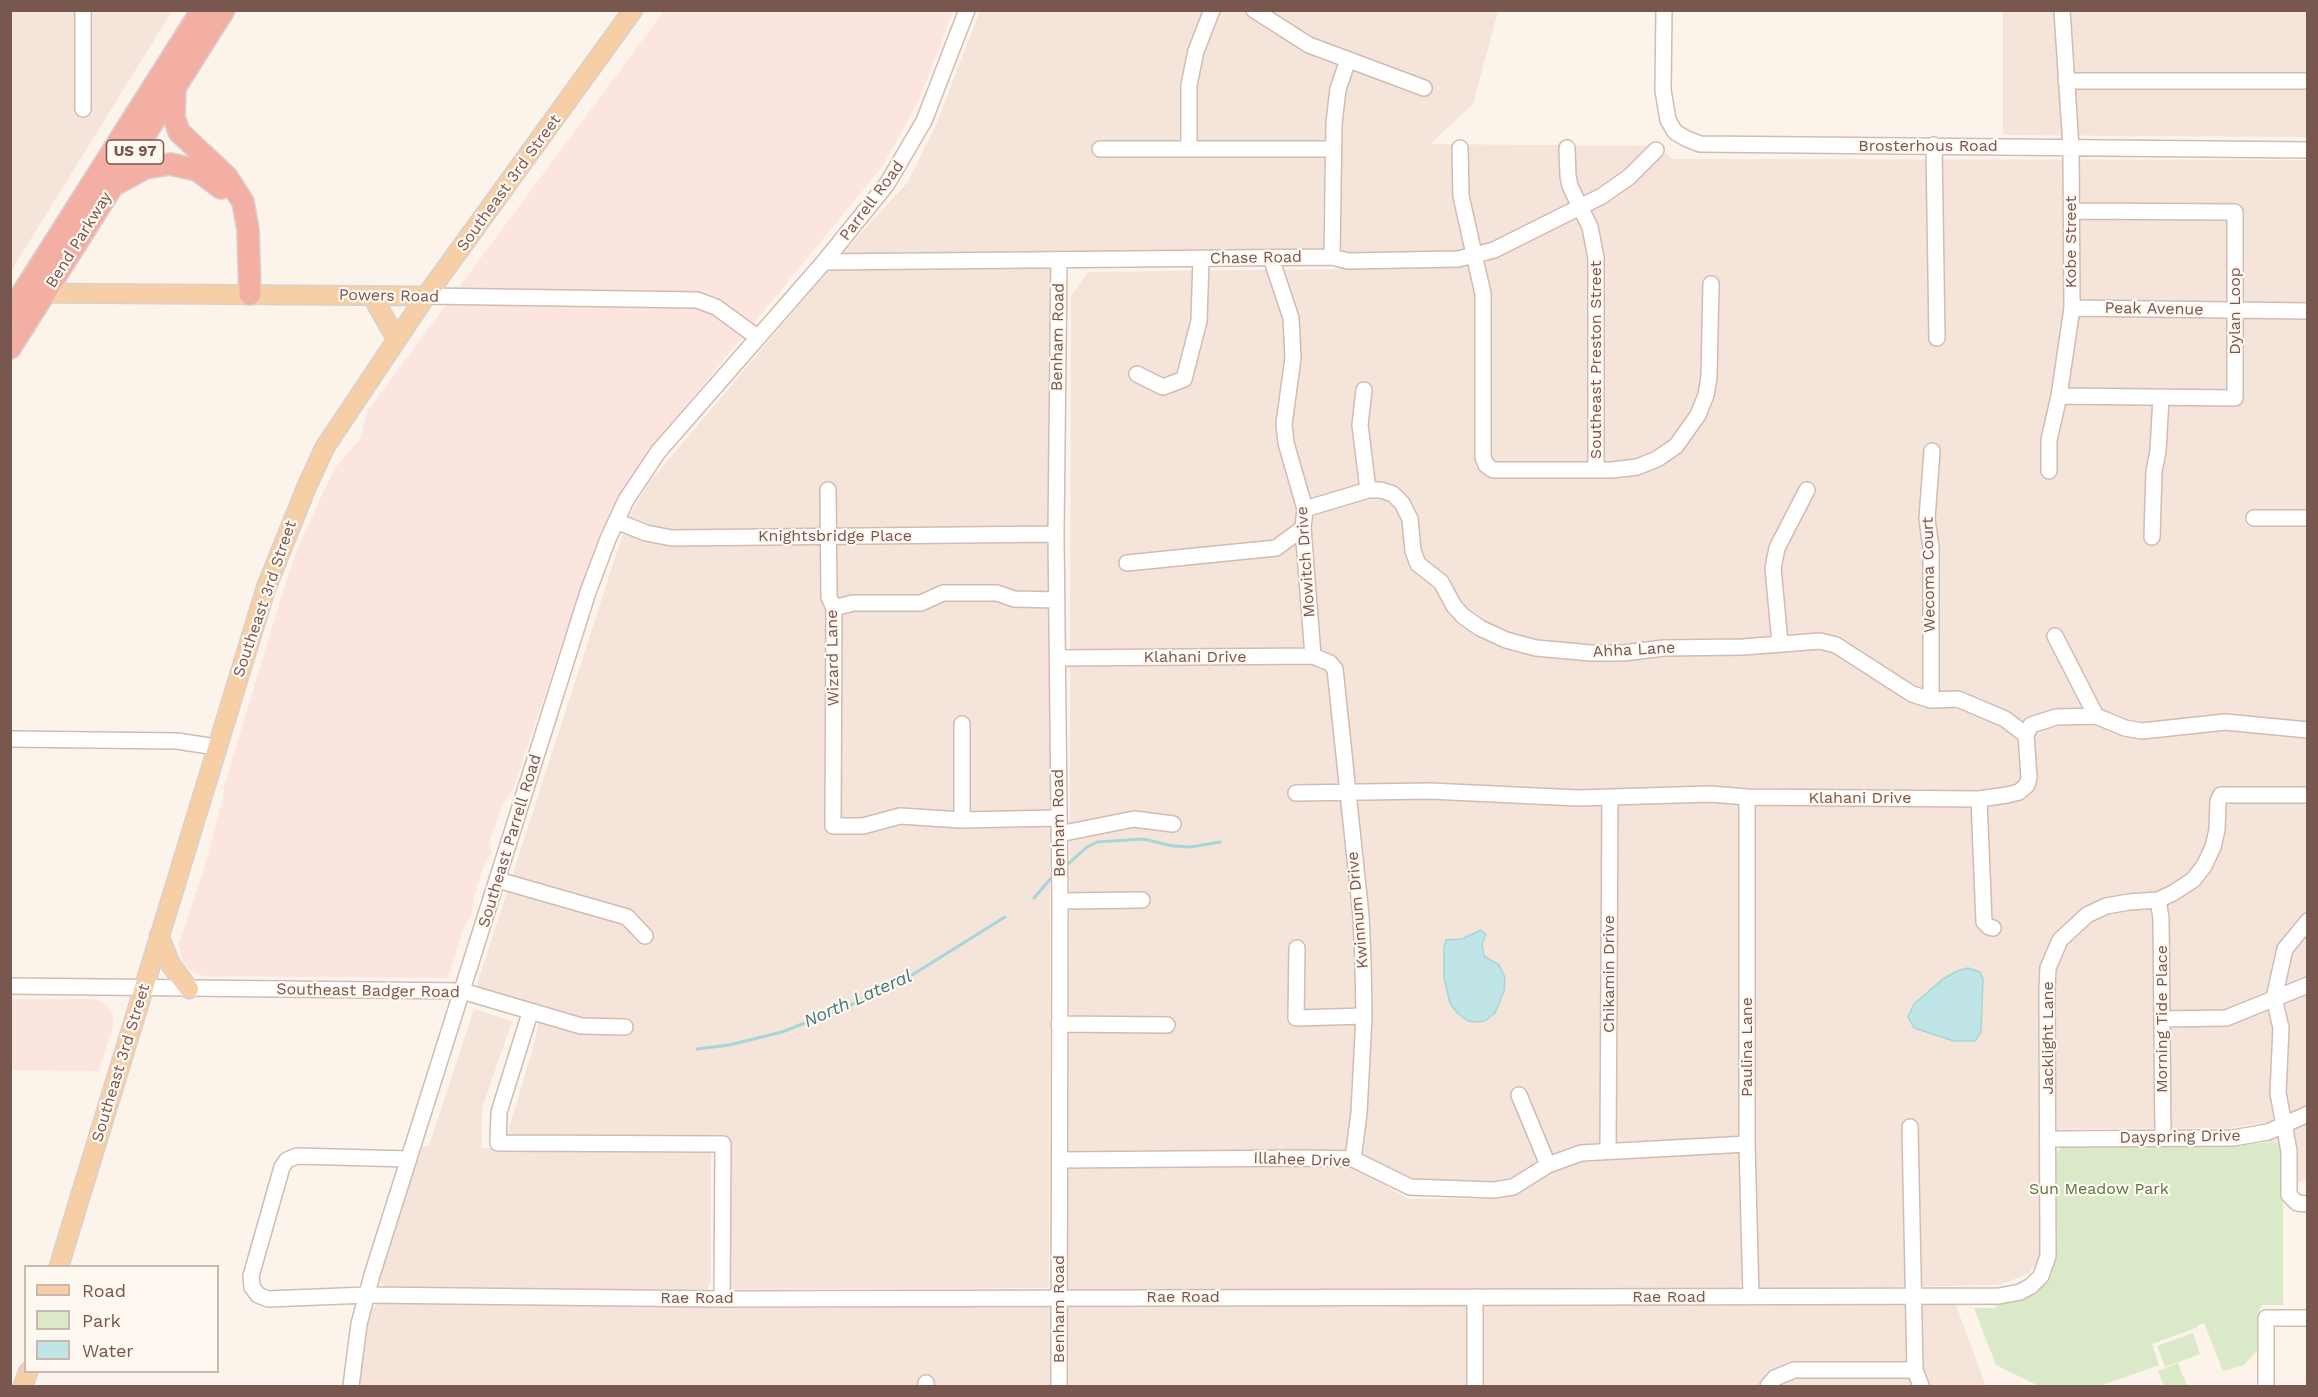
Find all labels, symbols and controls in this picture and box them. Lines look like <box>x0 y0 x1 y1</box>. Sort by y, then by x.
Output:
street label: Southeast 3rd Street <box>453 111 565 255</box>
street label: Brosterhous Road <box>1858 136 1998 156</box>
road number: US 97 <box>106 140 164 164</box>
street label: Parrell Road <box>836 157 908 245</box>
street label: Bend Parkway <box>42 188 116 292</box>
street label: Kobe Street <box>2061 196 2081 288</box>
street label: Chase Road <box>1210 248 1302 268</box>
street label: Southeast Preston Street <box>1586 261 1606 459</box>
street label: Dylan Loop <box>2225 267 2245 355</box>
street label: Benham Road <box>1047 283 1069 391</box>
street label: Powers Road <box>339 286 439 306</box>
street label: Peak Avenue <box>2104 299 2204 319</box>
street label: Mowitch Drive <box>1293 506 1319 618</box>
street label: Wecoma Court <box>1918 517 1940 633</box>
street label: Southeast 3rd Street <box>229 518 301 680</box>
street label: Knightsbridge Place <box>758 526 912 546</box>
street label: Wizard Lane <box>823 609 843 707</box>
street label: Ahha Lane <box>1592 638 1676 662</box>
street label: Klahani Drive <box>1144 647 1246 667</box>
street label: Southeast Parrell Road <box>474 752 546 930</box>
street label: Benham Road <box>1048 769 1070 877</box>
street label: Klahani Drive <box>1809 788 1911 808</box>
street label: Kwinnum Drive <box>1343 851 1373 969</box>
street label: Chikamin Drive <box>1599 915 1619 1033</box>
street label: Morning Tide Place <box>2152 945 2172 1093</box>
water label: North Lateral <box>801 966 915 1032</box>
street label: Southeast Badger Road <box>276 980 460 1002</box>
street label: Jacklight Lane <box>2038 981 2058 1095</box>
street label: Southeast 3rd Street <box>88 982 154 1144</box>
street label: Paulina Lane <box>1737 997 1757 1097</box>
street label: Dayspring Drive <box>2119 1126 2241 1148</box>
street label: Illahee Drive <box>1253 1149 1351 1171</box>
park label: Sun Meadow Park <box>2029 1179 2169 1199</box>
street label: Benham Road <box>1049 1255 1069 1363</box>
legend <box>24 1265 219 1373</box>
text: Road <box>82 1280 126 1301</box>
street label: Rae Road <box>1146 1287 1220 1307</box>
street label: Rae Road <box>1632 1287 1706 1307</box>
street label: Rae Road <box>660 1288 734 1308</box>
text: Park <box>82 1310 121 1331</box>
text: Water <box>82 1340 134 1361</box>

